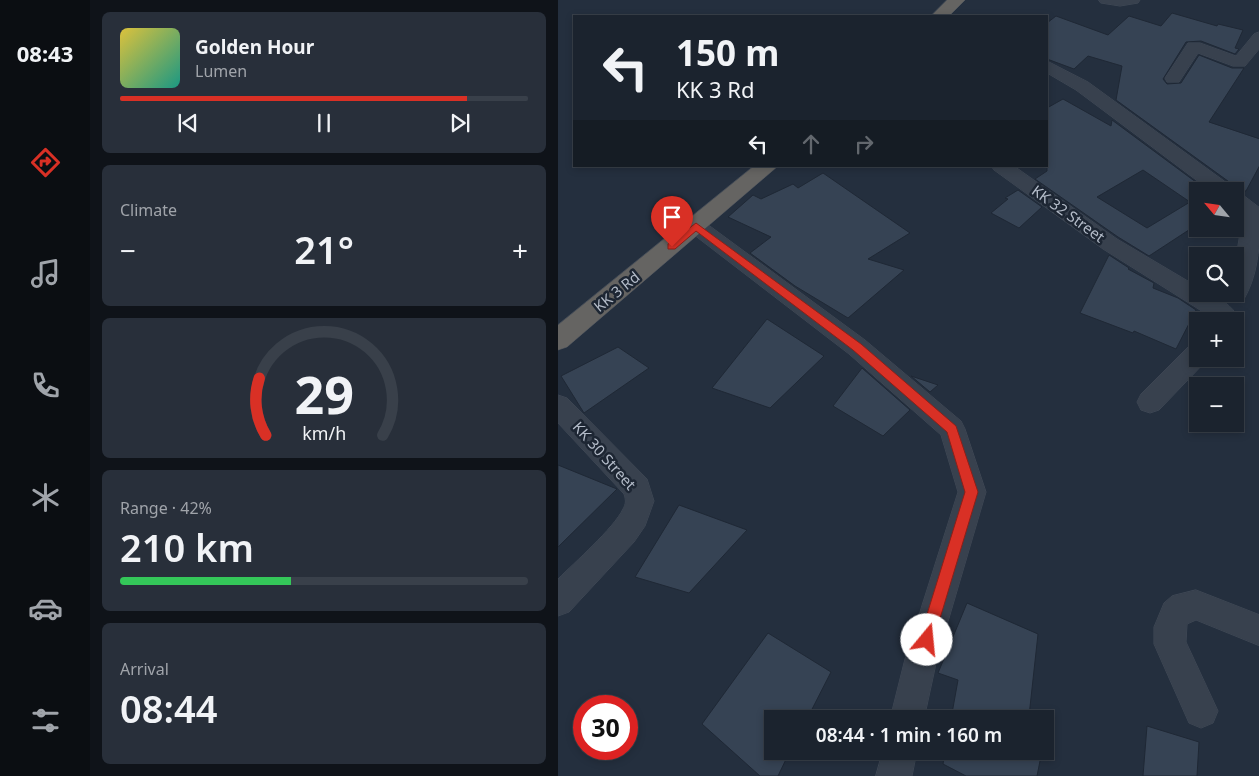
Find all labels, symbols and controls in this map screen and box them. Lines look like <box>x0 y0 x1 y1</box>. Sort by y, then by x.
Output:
text: 150 m <box>676 29 779 76</box>
text: Golden Hour <box>195 34 314 60</box>
icon: left <box>593 35 658 100</box>
text: 08:43 <box>17 38 73 68</box>
text: Lumen <box>195 60 247 82</box>
text: KK 3 Rd <box>676 74 754 104</box>
icon: previous <box>174 109 202 137</box>
icon: pause <box>310 109 338 137</box>
icon: next <box>446 109 474 137</box>
icon: left <box>744 130 772 158</box>
icon: ahead <box>797 130 825 158</box>
icon: right <box>850 130 878 158</box>
icon: directions <box>28 145 63 180</box>
street label: KK 32 Street <box>1028 180 1109 247</box>
north arrow <box>1189 182 1244 238</box>
map controls <box>1189 182 1244 432</box>
pin <box>651 196 693 247</box>
text: Climate <box>120 199 177 221</box>
icon: arrive <box>658 203 686 231</box>
text: 21° <box>294 223 354 275</box>
text: − <box>120 231 136 269</box>
text: + <box>512 231 528 269</box>
button: search <box>1189 247 1244 302</box>
icon: music <box>28 256 63 291</box>
street label: KK 3 Rd <box>589 267 643 316</box>
button: + <box>1189 312 1244 367</box>
text: 29 <box>294 358 354 429</box>
icon: phone <box>28 368 63 403</box>
button: − <box>1189 377 1244 432</box>
street label: KK 30 Street <box>569 417 641 494</box>
text: km/h <box>302 421 346 445</box>
icon: climate <box>28 480 63 515</box>
text: Range · 42% <box>120 497 212 519</box>
text: 210 km <box>120 521 254 573</box>
icon: car <box>28 591 63 626</box>
position arrow <box>900 613 952 665</box>
text: Arrival <box>120 658 169 680</box>
text: 08:44 <box>120 682 217 734</box>
speed limit sign: 30 <box>573 695 638 760</box>
icon: filters <box>28 703 63 738</box>
text: 08:44 · 1 min · 160 m <box>816 722 1002 748</box>

